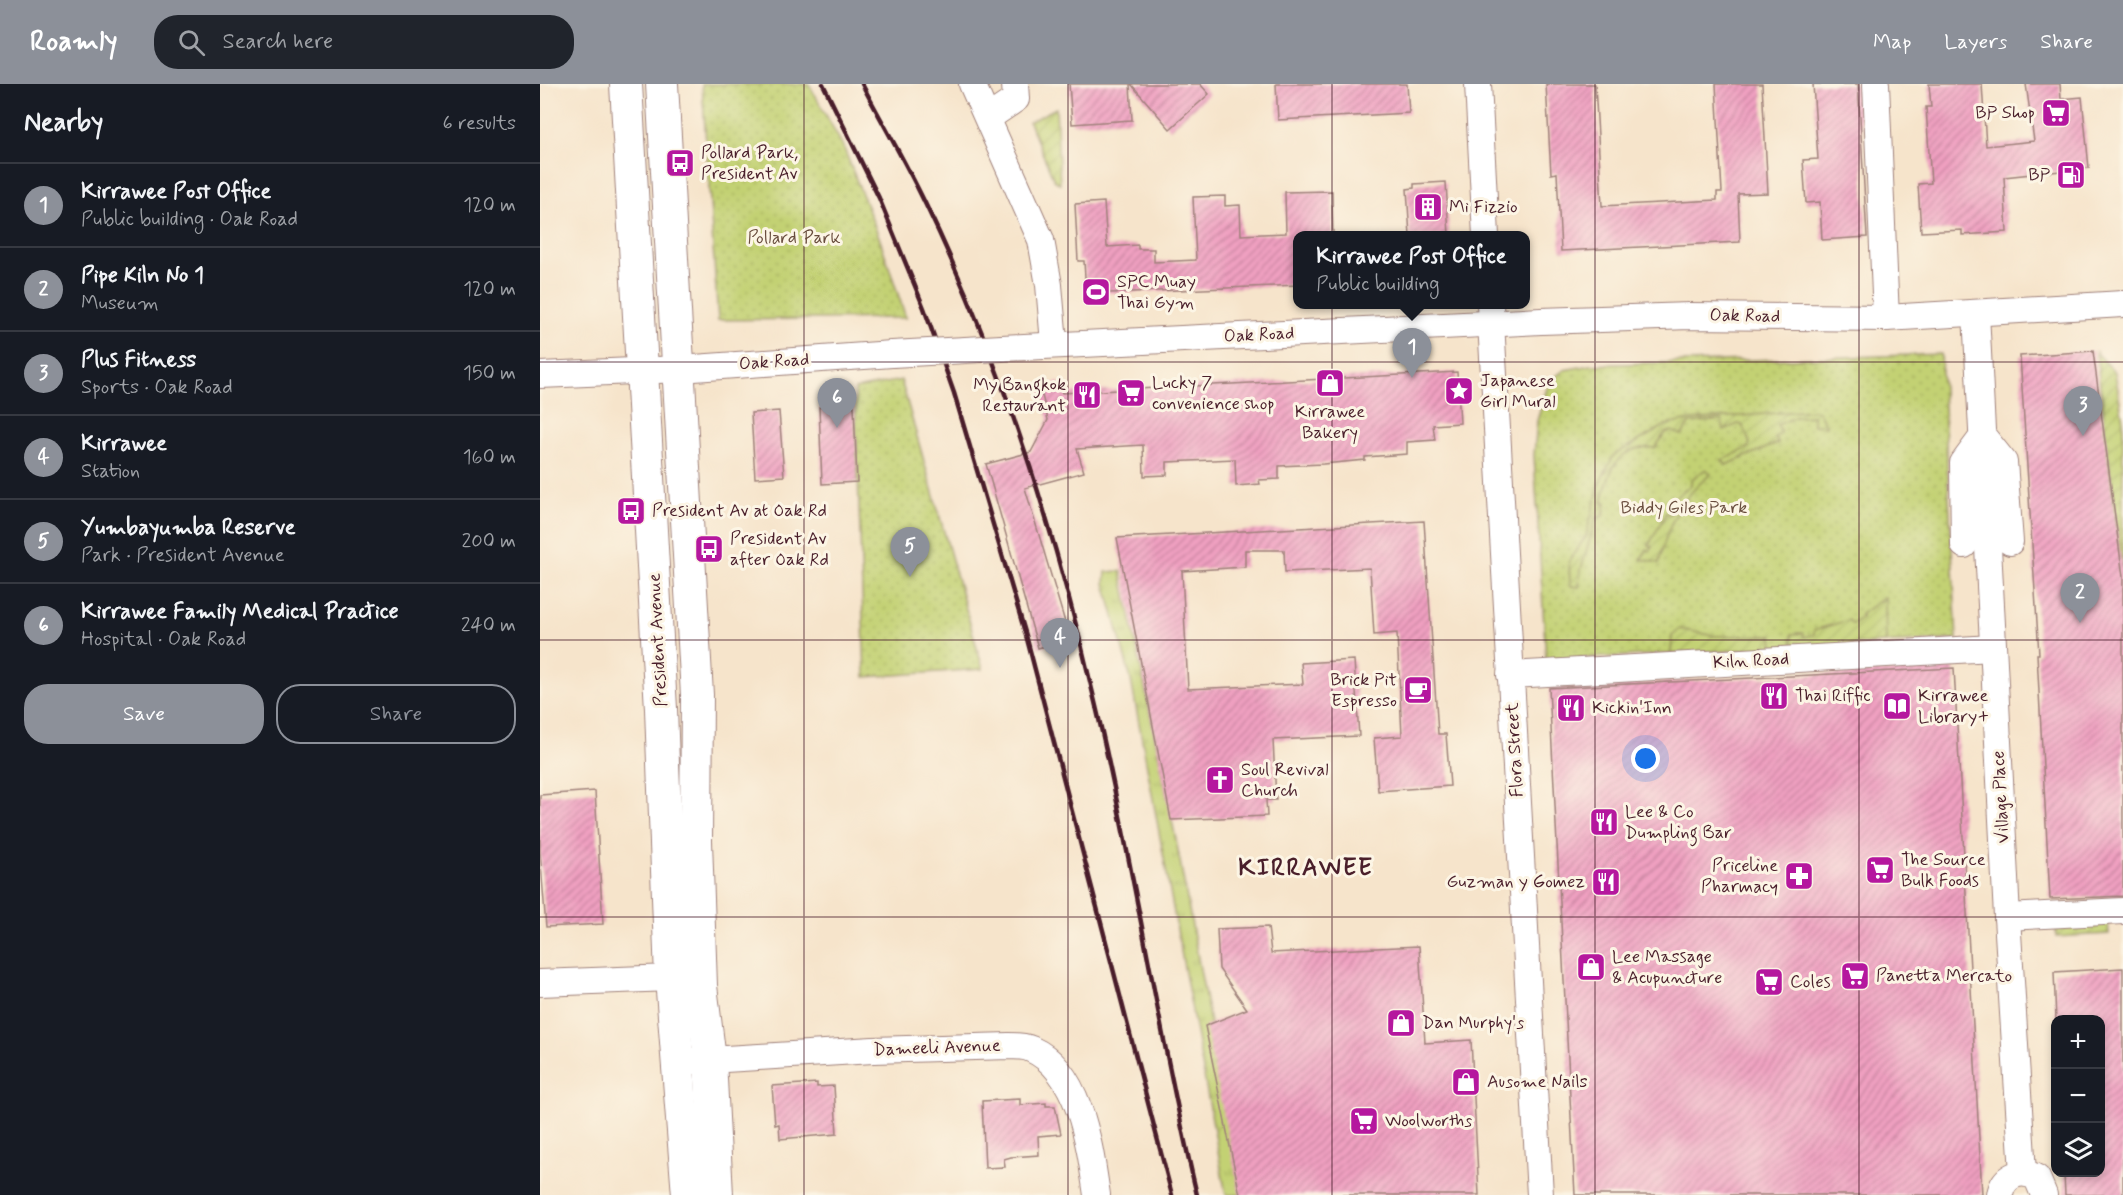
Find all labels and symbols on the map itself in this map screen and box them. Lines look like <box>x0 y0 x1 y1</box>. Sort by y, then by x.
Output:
supermarket icon: BP Shop <box>2040 97 2072 129</box>
place label: BP Shop <box>1975 101 2035 125</box>
place label: Pollard Park, President Av <box>701 141 798 186</box>
bus stop icon: Pollard Park, President Av <box>664 147 696 179</box>
fuel station icon: BP <box>2055 159 2087 191</box>
place label: BP <box>2028 163 2051 187</box>
building icon: Mi Fizzio <box>1412 191 1444 223</box>
place label: Mi Fizzio <box>1449 195 1518 219</box>
park label: Pollard Park <box>747 226 841 250</box>
place label: SPC Muay Thai Gym <box>1117 270 1196 315</box>
sports icon: SPC Muay Thai Gym <box>1080 276 1112 308</box>
street label: Oak Road <box>1709 303 1781 329</box>
street label: Oak Road <box>1223 321 1295 349</box>
pin: 1 <box>1392 328 1432 378</box>
street label: Oak Road <box>738 348 810 376</box>
shop icon: Kirrawee Bakery <box>1314 367 1346 399</box>
place label: Japanese Girl Mural <box>1480 369 1556 414</box>
place label: Lucky 7 convenience shop <box>1152 371 1275 416</box>
place label: My Bangkok Restaurant <box>973 373 1066 418</box>
place icon: Japanese Girl Mural <box>1443 375 1475 407</box>
supermarket icon: Lucky 7 convenience shop <box>1115 377 1147 409</box>
pin: 6 <box>818 378 856 428</box>
restaurant icon: My Bangkok Restaurant <box>1071 379 1103 411</box>
pin: 3 <box>2064 386 2102 436</box>
place label: Kirrawee Bakery <box>1295 400 1365 445</box>
bus stop icon: President Av at Oak Rd <box>615 495 647 527</box>
park label: Biddy Giles Park <box>1621 496 1747 520</box>
place label: President Av at Oak Rd <box>652 499 827 523</box>
place label: President Av after Oak Rd <box>730 527 829 572</box>
pin: 5 <box>890 528 929 577</box>
bus stop icon: President Av after Oak Rd <box>693 533 725 565</box>
street label: President Avenue <box>643 572 673 707</box>
pin: 2 <box>2060 574 2100 623</box>
pin: 4 <box>1040 618 1080 668</box>
street label: Kiln Road <box>1712 647 1790 675</box>
place label: Brick Pit Espresso <box>1330 668 1397 713</box>
cafe icon: Brick Pit Espresso <box>1402 674 1434 706</box>
restaurant icon: Thai Riffic <box>1758 680 1790 712</box>
place label: Thai Riffic <box>1795 684 1870 708</box>
place label: Kirrawee Library+ <box>1918 684 1989 729</box>
library icon: Kirrawee Library+ <box>1881 690 1913 722</box>
restaurant icon: Kickin'Inn <box>1555 692 1587 724</box>
place label: Kickin'Inn <box>1592 696 1672 720</box>
street label: Flora Street <box>1501 702 1529 798</box>
your location <box>1631 744 1660 773</box>
street label: Village Place <box>1987 750 2015 844</box>
place label: Soul Revival Church <box>1241 758 1329 803</box>
church icon: Soul Revival Church <box>1204 764 1236 796</box>
place label: Lee & Co Dumpling Bar <box>1625 800 1732 847</box>
restaurant icon: Lee & Co Dumpling Bar <box>1588 806 1620 838</box>
place label: The Source Bulk Foods <box>1901 848 1986 893</box>
district label: KIRRAWEE <box>1238 853 1374 884</box>
place label: Priceline Pharmacy <box>1701 854 1778 899</box>
supermarket icon: The Source Bulk Foods <box>1864 854 1896 886</box>
pharmacy icon: Priceline Pharmacy <box>1783 860 1815 892</box>
restaurant icon: Guzman y Gomez <box>1590 866 1622 898</box>
place label: Guzman y Gomez <box>1446 870 1585 894</box>
place label: Lee Massage & Acupuncture <box>1612 945 1722 990</box>
shop icon: Lee Massage & Acupuncture <box>1575 951 1607 983</box>
supermarket icon: Panetta Mercato <box>1839 960 1871 992</box>
place label: Panetta Mercato <box>1876 964 2012 988</box>
supermarket icon: Coles <box>1753 966 1785 998</box>
place label: Coles <box>1790 970 1831 994</box>
shop icon: Dan Murphy's <box>1385 1007 1417 1039</box>
place label: Dan Murphy's <box>1422 1011 1524 1035</box>
street label: Dameeli Avenue <box>873 1034 1001 1062</box>
shop icon: Ausome Nails <box>1450 1066 1482 1098</box>
place label: Ausome Nails <box>1487 1070 1588 1094</box>
supermarket icon: Woolworths <box>1348 1105 1380 1137</box>
place label: Woolworths <box>1385 1109 1472 1133</box>

